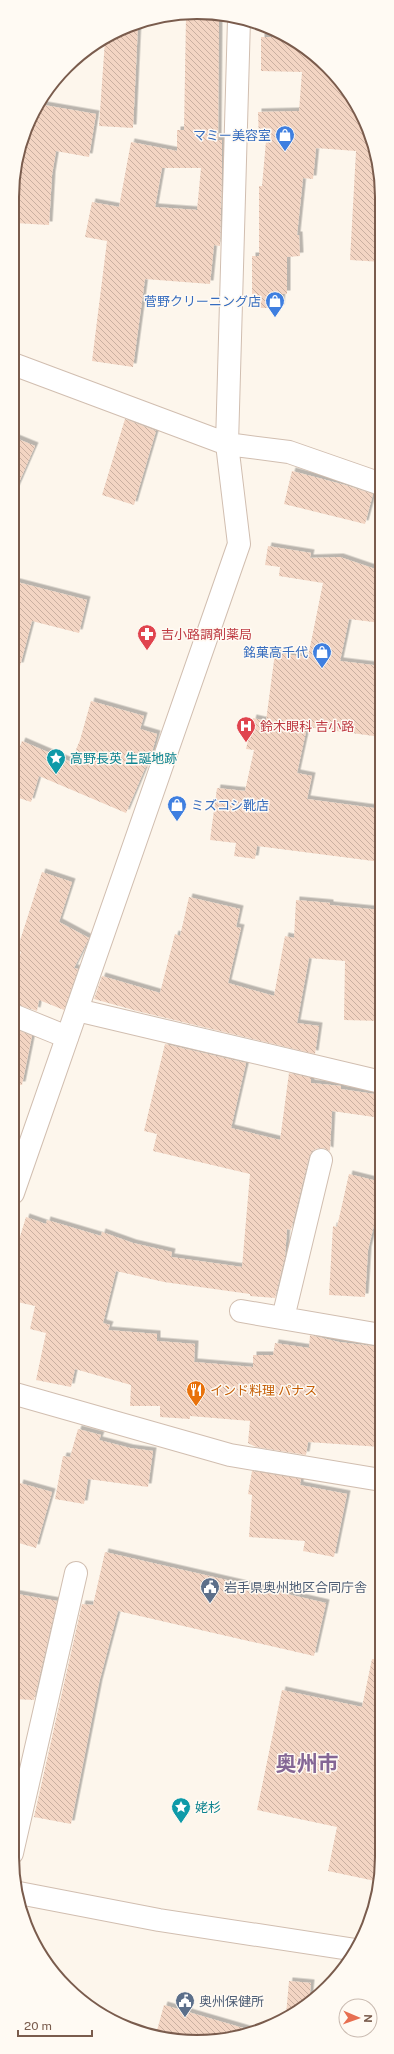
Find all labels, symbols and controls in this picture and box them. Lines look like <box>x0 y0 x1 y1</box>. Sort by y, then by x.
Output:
shop icon: マミー美容室 <box>274 124 296 152</box>
place label: マミー美容室 <box>193 128 271 143</box>
shop icon: 菅野クリーニング店 <box>264 290 286 318</box>
place label: 菅野クリーニング店 <box>144 294 261 309</box>
pharmacy icon: 吉小路調剤薬局 <box>136 623 158 651</box>
place label: 吉小路調剤薬局 <box>161 627 252 642</box>
shop icon: 銘菓高千代 <box>311 641 333 669</box>
place label: 銘菓高千代 <box>243 645 308 660</box>
hospital icon: 鈴木眼科 吉小路 <box>235 715 257 743</box>
place label: 鈴木眼科 吉小路 <box>260 719 354 734</box>
place icon: 高野長英 生誕地跡 <box>45 747 67 775</box>
place label: 高野長英 生誕地跡 <box>70 751 177 766</box>
shop icon: ミズコシ靴店 <box>166 794 188 822</box>
place label: ミズコシ靴店 <box>191 798 269 813</box>
restaurant icon: インド料理 パナス <box>185 1379 207 1407</box>
place label: インド料理 パナス <box>210 1383 317 1398</box>
public building icon: 岩手県奥州地区合同庁舎 <box>199 1576 221 1604</box>
place label: 岩手県奥州地区合同庁舎 <box>224 1580 367 1595</box>
district label: 奥州市 <box>276 1751 339 1776</box>
place icon: 姥杉 <box>170 1796 192 1824</box>
place label: 姥杉 <box>195 1800 221 1815</box>
public building icon: 奥州保健所 <box>174 1990 196 2018</box>
place label: 奥州保健所 <box>199 1994 264 2009</box>
north arrow <box>338 1998 378 2038</box>
scale bar <box>18 2012 92 2038</box>
text: N <box>362 2014 374 2023</box>
text: 20 m <box>24 2019 52 2033</box>

